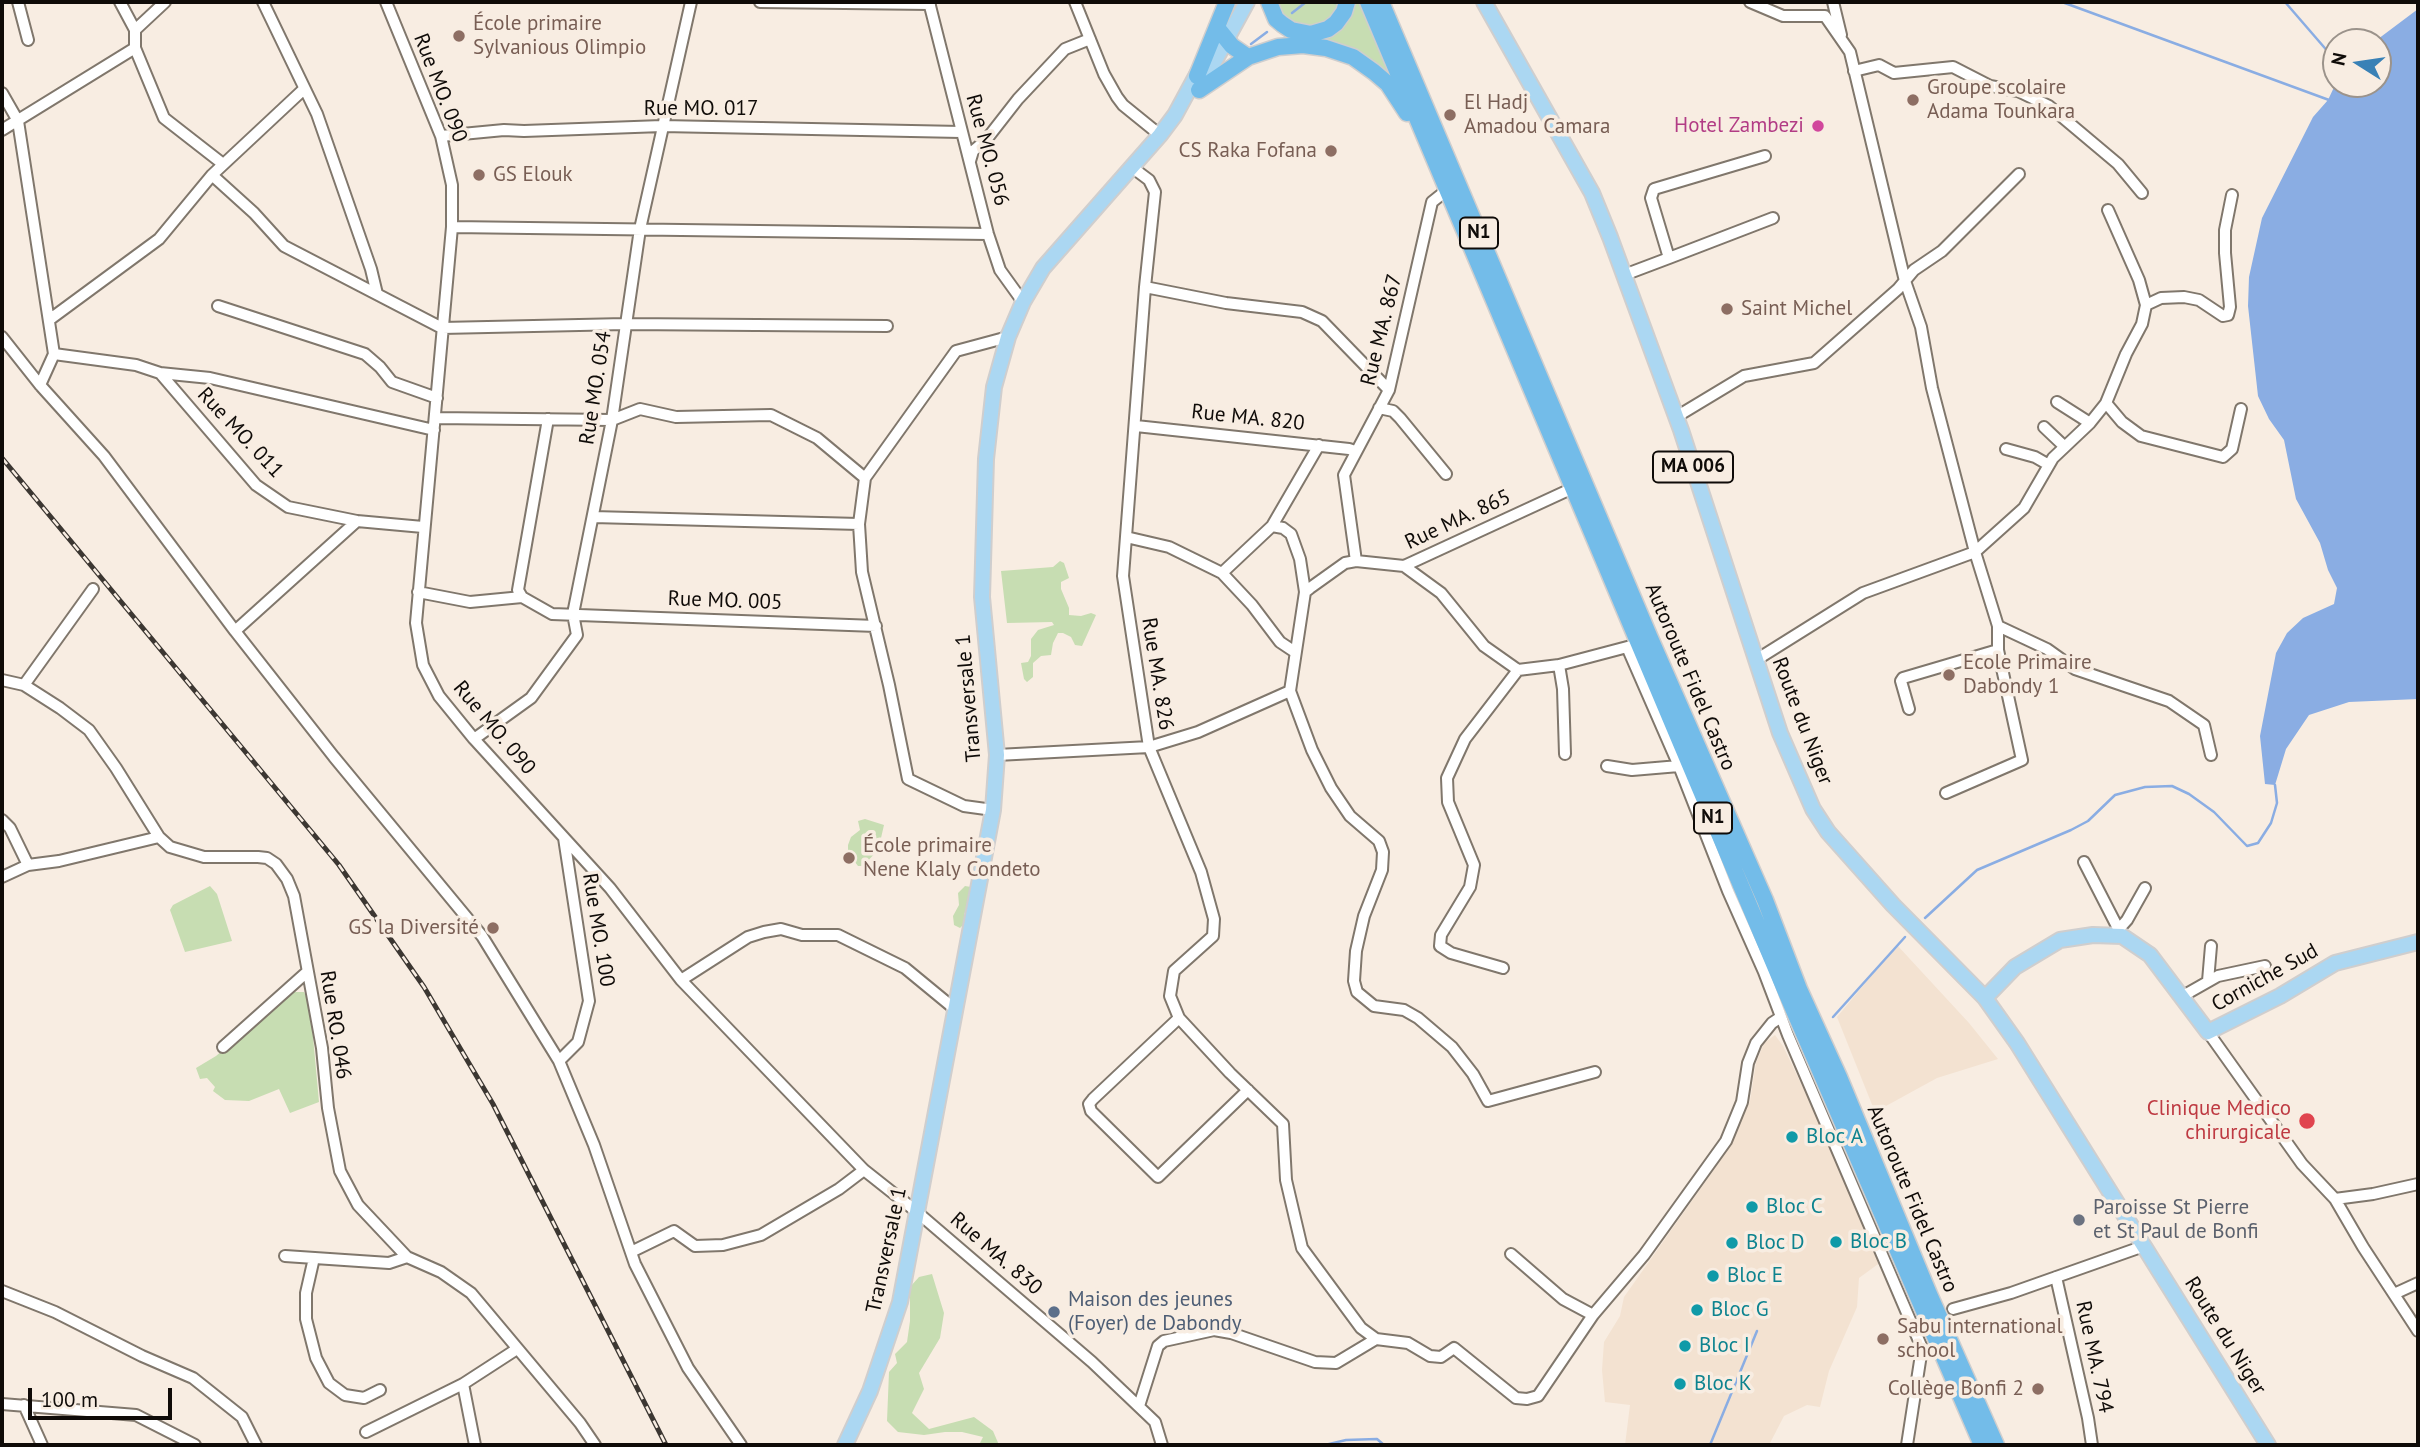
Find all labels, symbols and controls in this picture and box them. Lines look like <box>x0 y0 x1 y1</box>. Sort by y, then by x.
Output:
place label: École primaire Sylvanious Olimpio <box>473 11 646 61</box>
marker: École primaire Sylvanious Olimpio <box>451 28 467 44</box>
north arrow <box>2322 28 2392 98</box>
street label: Rue MO. 090 <box>408 30 472 146</box>
text: N <box>2325 50 2351 68</box>
place label: Groupe scolaire Adama Tounkara <box>1927 75 2075 125</box>
place label: El Hadj Amadou Camara <box>1464 90 1610 140</box>
street label: Rue MO. 056 <box>960 91 1014 209</box>
marker: Groupe scolaire Adama Tounkara <box>1905 92 1921 108</box>
street label: Rue MO. 017 <box>644 96 758 122</box>
marker: El Hadj Amadou Camara <box>1442 107 1458 123</box>
place label: Hotel Zambezi <box>1674 113 1804 139</box>
marker: Hotel Zambezi <box>1810 118 1826 134</box>
place label: CS Raka Fofana <box>1179 138 1317 164</box>
marker: CS Raka Fofana <box>1323 143 1339 159</box>
place label: GS Elouk <box>493 162 573 188</box>
marker: GS Elouk <box>471 167 487 183</box>
road number: N1 <box>1460 218 1498 248</box>
street label: Rue MA. 867 <box>1356 272 1408 388</box>
place label: Saint Michel <box>1741 296 1852 322</box>
marker: Saint Michel <box>1719 301 1735 317</box>
street label: Rue MO. 054 <box>575 329 617 447</box>
street label: Rue MO. 011 <box>192 382 288 484</box>
street label: Rue MA. 820 <box>1190 400 1306 436</box>
road number: MA 006 <box>1653 452 1733 482</box>
street label: Rue MA. 865 <box>1401 485 1515 555</box>
street label: Autoroute Fidel Castro <box>1639 579 1741 775</box>
street label: Rue MO. 005 <box>667 586 783 616</box>
street label: Rue MA. 826 <box>1136 616 1178 732</box>
street label: Transversale 1 <box>951 633 987 763</box>
place label: Ecole Primaire Dabondy 1 <box>1963 650 2092 700</box>
street label: Route du Niger <box>1766 654 1838 788</box>
marker: Ecole Primaire Dabondy 1 <box>1941 667 1957 683</box>
street label: Rue MO. 090 <box>447 676 541 780</box>
road number: N1 <box>1694 803 1732 834</box>
place label: École primaire Nene Klaly Condeto <box>863 833 1041 883</box>
marker: École primaire Nene Klaly Condeto <box>841 850 857 866</box>
street label: Rue MO. 100 <box>577 871 619 989</box>
place label: GS la Diversité <box>348 915 479 941</box>
marker: GS la Diversité <box>485 920 501 936</box>
street label: Corniche Sud <box>2207 938 2323 1018</box>
street label: Rue RO. 046 <box>314 969 356 1081</box>
place label: Clinique Medico chirurgicale <box>2147 1096 2291 1146</box>
street label: Autoroute Fidel Castro <box>1861 1101 1963 1297</box>
marker: Clinique Medico chirurgicale <box>2297 1111 2317 1131</box>
place label: Bloc A <box>1806 1124 1863 1150</box>
marker: Bloc A <box>1784 1129 1800 1145</box>
street label: Transversale 1 <box>861 1185 913 1315</box>
place label: Bloc C <box>1766 1194 1823 1220</box>
place label: Paroisse St Pierre et St Paul de Bonfi <box>2093 1195 2259 1245</box>
marker: Bloc C <box>1744 1199 1760 1215</box>
street label: Rue MA. 830 <box>945 1207 1047 1301</box>
marker: Paroisse St Pierre et St Paul de Bonfi <box>2071 1212 2087 1228</box>
place label: Bloc B <box>1850 1229 1907 1255</box>
place label: Bloc D <box>1746 1230 1804 1256</box>
marker: Bloc B <box>1828 1234 1844 1250</box>
marker: Bloc D <box>1724 1235 1740 1251</box>
place label: Bloc E <box>1727 1263 1783 1289</box>
marker: Bloc E <box>1705 1268 1721 1284</box>
street label: Route du Niger <box>2179 1272 2271 1400</box>
place label: Maison des jeunes (Foyer) de Dabondy <box>1068 1287 1241 1337</box>
place label: Bloc G <box>1711 1297 1769 1323</box>
street label: Rue MA. 794 <box>2070 1299 2118 1415</box>
marker: Bloc G <box>1689 1302 1705 1318</box>
marker: Maison des jeunes (Foyer) de Dabondy <box>1046 1304 1062 1320</box>
place label: Sabu international school <box>1897 1314 2063 1364</box>
marker: Sabu international school <box>1875 1331 1891 1347</box>
place label: Bloc I <box>1699 1333 1750 1359</box>
marker: Bloc I <box>1677 1338 1693 1354</box>
place label: Bloc K <box>1694 1371 1752 1397</box>
scale bar <box>32 1374 175 1418</box>
marker: Bloc K <box>1672 1376 1688 1392</box>
place label: Collège Bonfi 2 <box>1888 1376 2024 1402</box>
marker: Collège Bonfi 2 <box>2030 1381 2046 1397</box>
text: 100 m <box>41 1386 98 1413</box>

